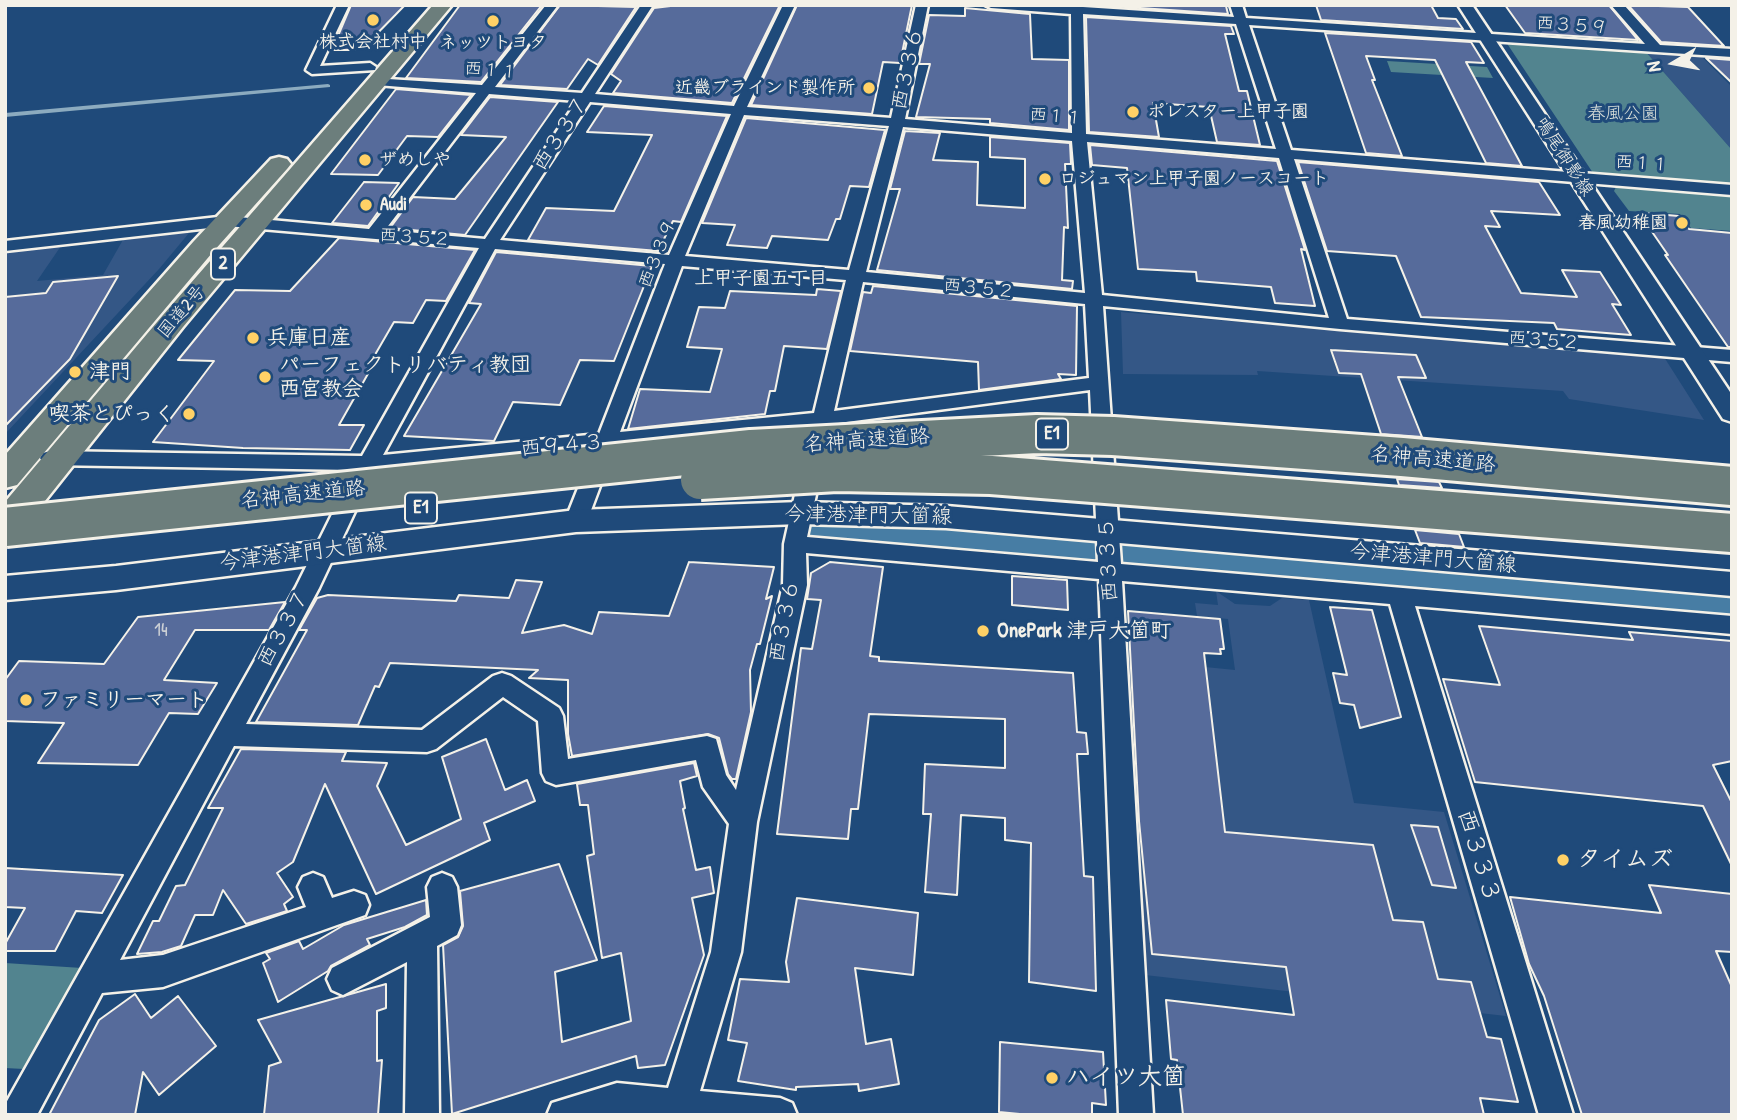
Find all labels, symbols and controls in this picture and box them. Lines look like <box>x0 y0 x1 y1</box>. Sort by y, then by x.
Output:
marker: 株式会社村中 <box>365 12 381 28</box>
marker: ネッツトヨタ <box>485 13 501 29</box>
street label: 西３５９ <box>1535 13 1609 39</box>
street label: 西３３６ <box>887 25 929 113</box>
north arrow <box>1639 28 1709 98</box>
place label: 株式会社村中 <box>319 31 427 53</box>
place label: ネッツトヨタ <box>439 32 547 54</box>
street label: 西１１ <box>463 58 519 84</box>
text: N <box>1640 59 1667 74</box>
place label: 近畿ブラインド製作所 <box>675 77 855 99</box>
marker: 近畿ブラインド製作所 <box>861 80 877 96</box>
street label: 西３３７ <box>528 92 594 176</box>
place label: ポレスター上甲子園 <box>1147 101 1309 123</box>
park label: 春風公園 <box>1587 103 1659 125</box>
street label: 西１１ <box>1028 104 1084 130</box>
marker: ポレスター上甲子園 <box>1125 104 1141 120</box>
street label: 鳴尾御影線 <box>1530 113 1598 201</box>
place label: ザめしや <box>379 149 451 171</box>
street label: 西１１ <box>1614 151 1670 177</box>
marker: ザめしや <box>357 152 373 168</box>
place label: ロジュマン上甲子園ノースコート <box>1059 168 1329 190</box>
marker: ロジュマン上甲子園ノースコート <box>1037 171 1053 187</box>
place label: Audi <box>380 194 407 216</box>
marker: Audi <box>358 197 374 213</box>
place label: 春風幼稚園 <box>1578 212 1668 234</box>
marker: 春風幼稚園 <box>1674 215 1690 231</box>
street label: 西３３９ <box>635 217 681 291</box>
street label: 西３５２ <box>378 225 452 251</box>
road number: 2 <box>211 248 235 280</box>
district label: 上甲子園五丁目 <box>695 268 827 290</box>
street label: 西３５２ <box>942 274 1016 304</box>
street label: 国道2号 <box>154 281 210 343</box>
place label: 兵庫日産 <box>267 325 351 351</box>
street label: 西３５２ <box>1507 327 1581 355</box>
marker: 兵庫日産 <box>245 330 261 346</box>
place label: パーフェクトリバティ教団 西宮教会 <box>279 352 531 402</box>
place label: 津門 <box>89 359 131 385</box>
marker: 津門 <box>67 364 83 380</box>
marker: パーフェクトリバティ教団 西宮教会 <box>257 369 273 385</box>
place label: 喫茶とぴっく <box>49 401 175 427</box>
marker: 喫茶とぴっく <box>181 406 197 422</box>
road number: E1 <box>1036 418 1068 449</box>
street label: 名神高速道路 <box>803 424 931 458</box>
street label: 西９４３ <box>519 430 605 462</box>
street label: 名神高速道路 <box>1369 442 1497 478</box>
street label: 名神高速道路 <box>239 476 367 514</box>
road number: E1 <box>405 492 437 524</box>
street label: 今津港津門大箇線 <box>784 502 952 530</box>
street label: 西３３５ <box>1094 517 1124 603</box>
street label: 今津港津門大箇線 <box>218 531 388 577</box>
street label: 今津港津門大箇線 <box>1348 539 1518 579</box>
street label: 西３３６ <box>765 577 805 665</box>
street label: 西３３７ <box>253 586 315 672</box>
place label: OnePark 津戸大箇町 <box>997 618 1171 644</box>
house number: 14 <box>154 620 168 642</box>
marker: OnePark 津戸大箇町 <box>975 623 991 639</box>
place label: ファミリーマート <box>40 687 208 713</box>
marker: ファミリーマート <box>18 692 34 708</box>
street label: 西３３３ <box>1450 806 1506 906</box>
place label: タイムズ <box>1577 846 1673 874</box>
marker: タイムズ <box>1555 852 1571 868</box>
place label: ハイツ大箇 <box>1066 1064 1186 1092</box>
marker: ハイツ大箇 <box>1044 1070 1060 1086</box>

